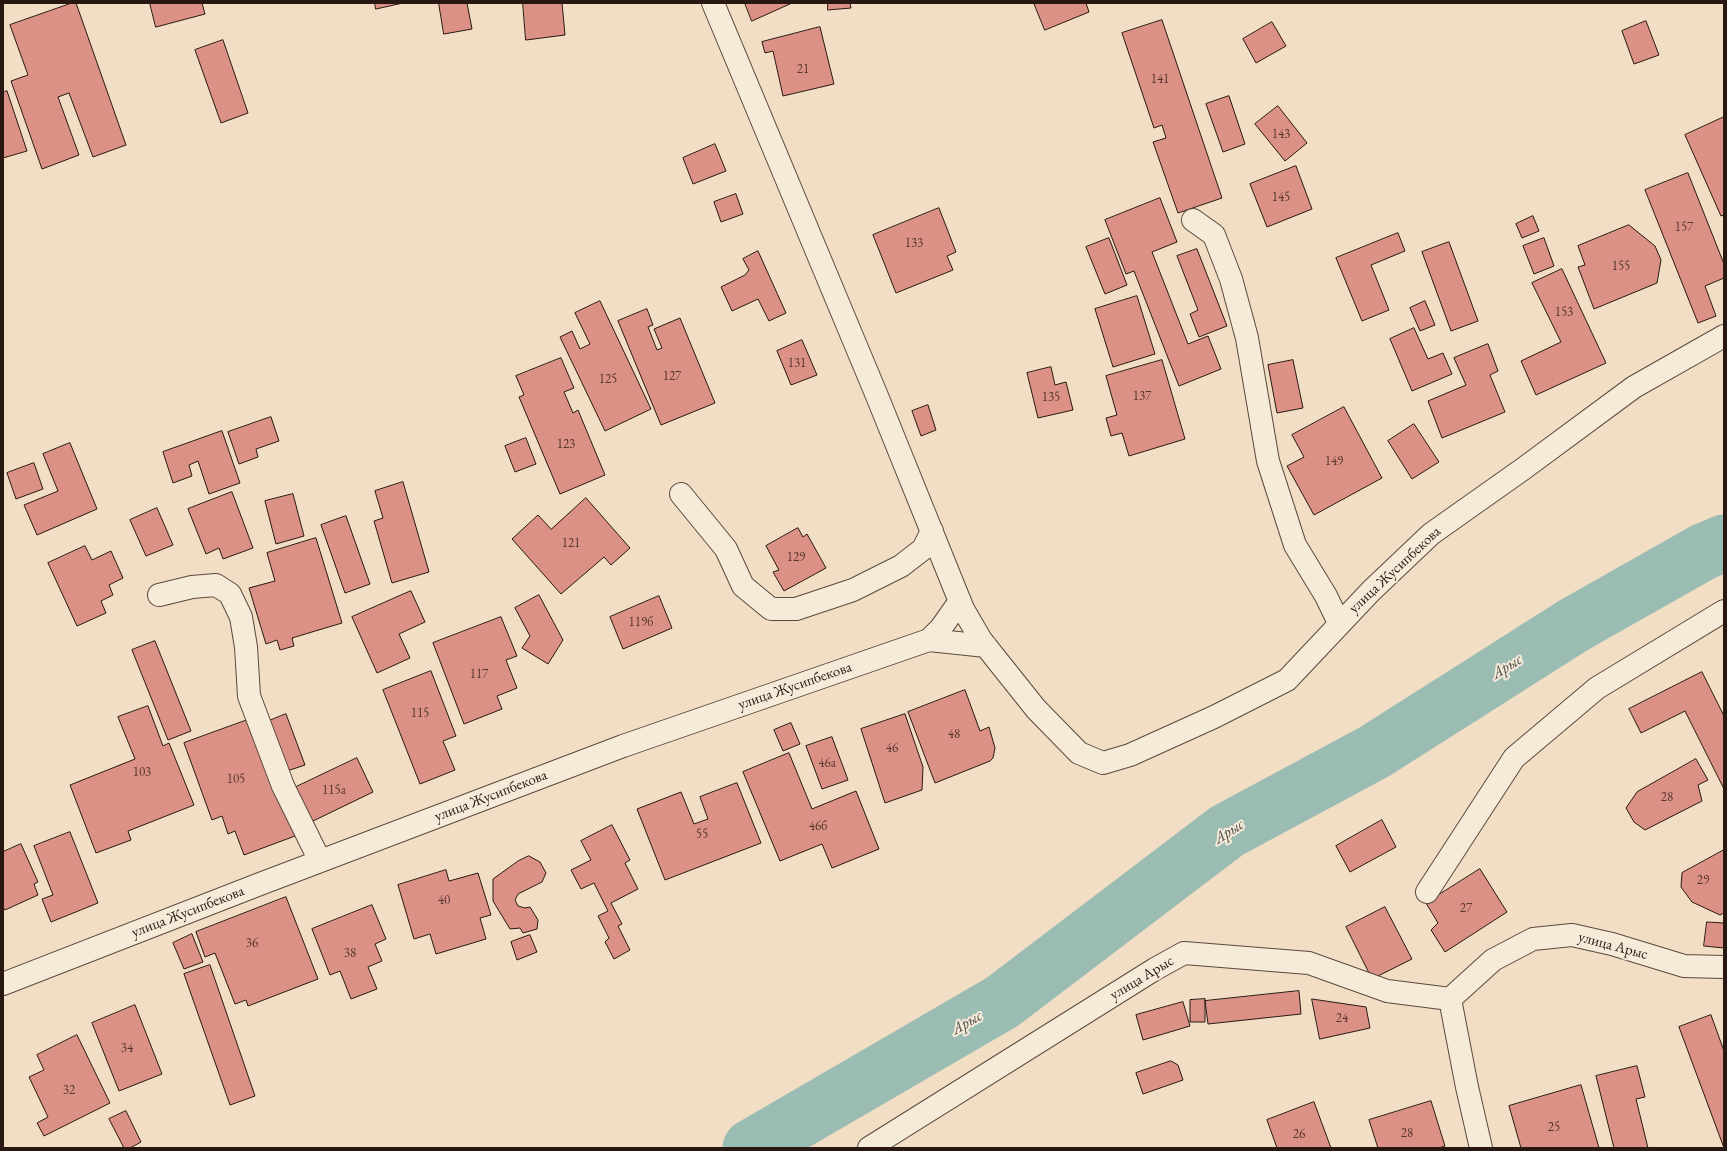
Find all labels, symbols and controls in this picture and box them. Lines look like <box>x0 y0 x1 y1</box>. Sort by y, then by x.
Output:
house number: 21 <box>797 61 809 77</box>
house number: 141 <box>1151 71 1169 87</box>
house number: 143 <box>1272 126 1290 142</box>
house number: 145 <box>1272 189 1290 205</box>
house number: 157 <box>1675 219 1693 235</box>
house number: 133 <box>905 235 923 251</box>
house number: 155 <box>1612 258 1630 274</box>
house number: 153 <box>1555 304 1573 320</box>
house number: 131 <box>788 355 806 371</box>
house number: 127 <box>663 368 681 384</box>
house number: 125 <box>599 371 617 387</box>
house number: 137 <box>1133 388 1151 404</box>
house number: 135 <box>1042 389 1060 405</box>
house number: 123 <box>557 436 575 452</box>
house number: 149 <box>1325 453 1343 469</box>
street label: улица Жусипбекова <box>1345 523 1445 617</box>
house number: 121 <box>562 535 580 551</box>
house number: 129 <box>787 549 805 565</box>
house number: 119б <box>629 614 653 630</box>
water label: Арыс <box>1488 650 1526 684</box>
street label: улица Жусипбекова <box>736 658 854 714</box>
house number: 117 <box>470 666 488 682</box>
house number: 115 <box>411 705 429 721</box>
house number: 48 <box>948 726 960 742</box>
house number: 46 <box>886 740 898 756</box>
house number: 46а <box>818 755 836 771</box>
house number: 103 <box>133 764 151 780</box>
street label: улица Жусипбекова <box>432 766 550 826</box>
house number: 105 <box>227 771 245 787</box>
house number: 115а <box>322 782 346 798</box>
house number: 28 <box>1661 789 1673 805</box>
water label: Арыс <box>1210 815 1248 849</box>
house number: 46б <box>809 818 827 834</box>
house number: 55 <box>696 826 708 842</box>
house number: 29 <box>1697 872 1709 888</box>
street label: улица Жусипбекова <box>129 882 247 942</box>
house number: 40 <box>438 892 450 908</box>
house number: 27 <box>1460 900 1472 916</box>
street label: улица Арыс <box>1576 928 1650 964</box>
house number: 36 <box>246 935 258 951</box>
house number: 38 <box>344 945 356 961</box>
street label: улица Арыс <box>1107 952 1177 1004</box>
water label: Арыс <box>948 1007 986 1039</box>
house number: 24 <box>1336 1010 1348 1026</box>
house number: 34 <box>121 1040 133 1056</box>
house number: 32 <box>63 1082 75 1098</box>
house number: 25 <box>1548 1119 1560 1135</box>
house number: 28 <box>1401 1125 1413 1141</box>
house number: 26 <box>1293 1126 1305 1142</box>

